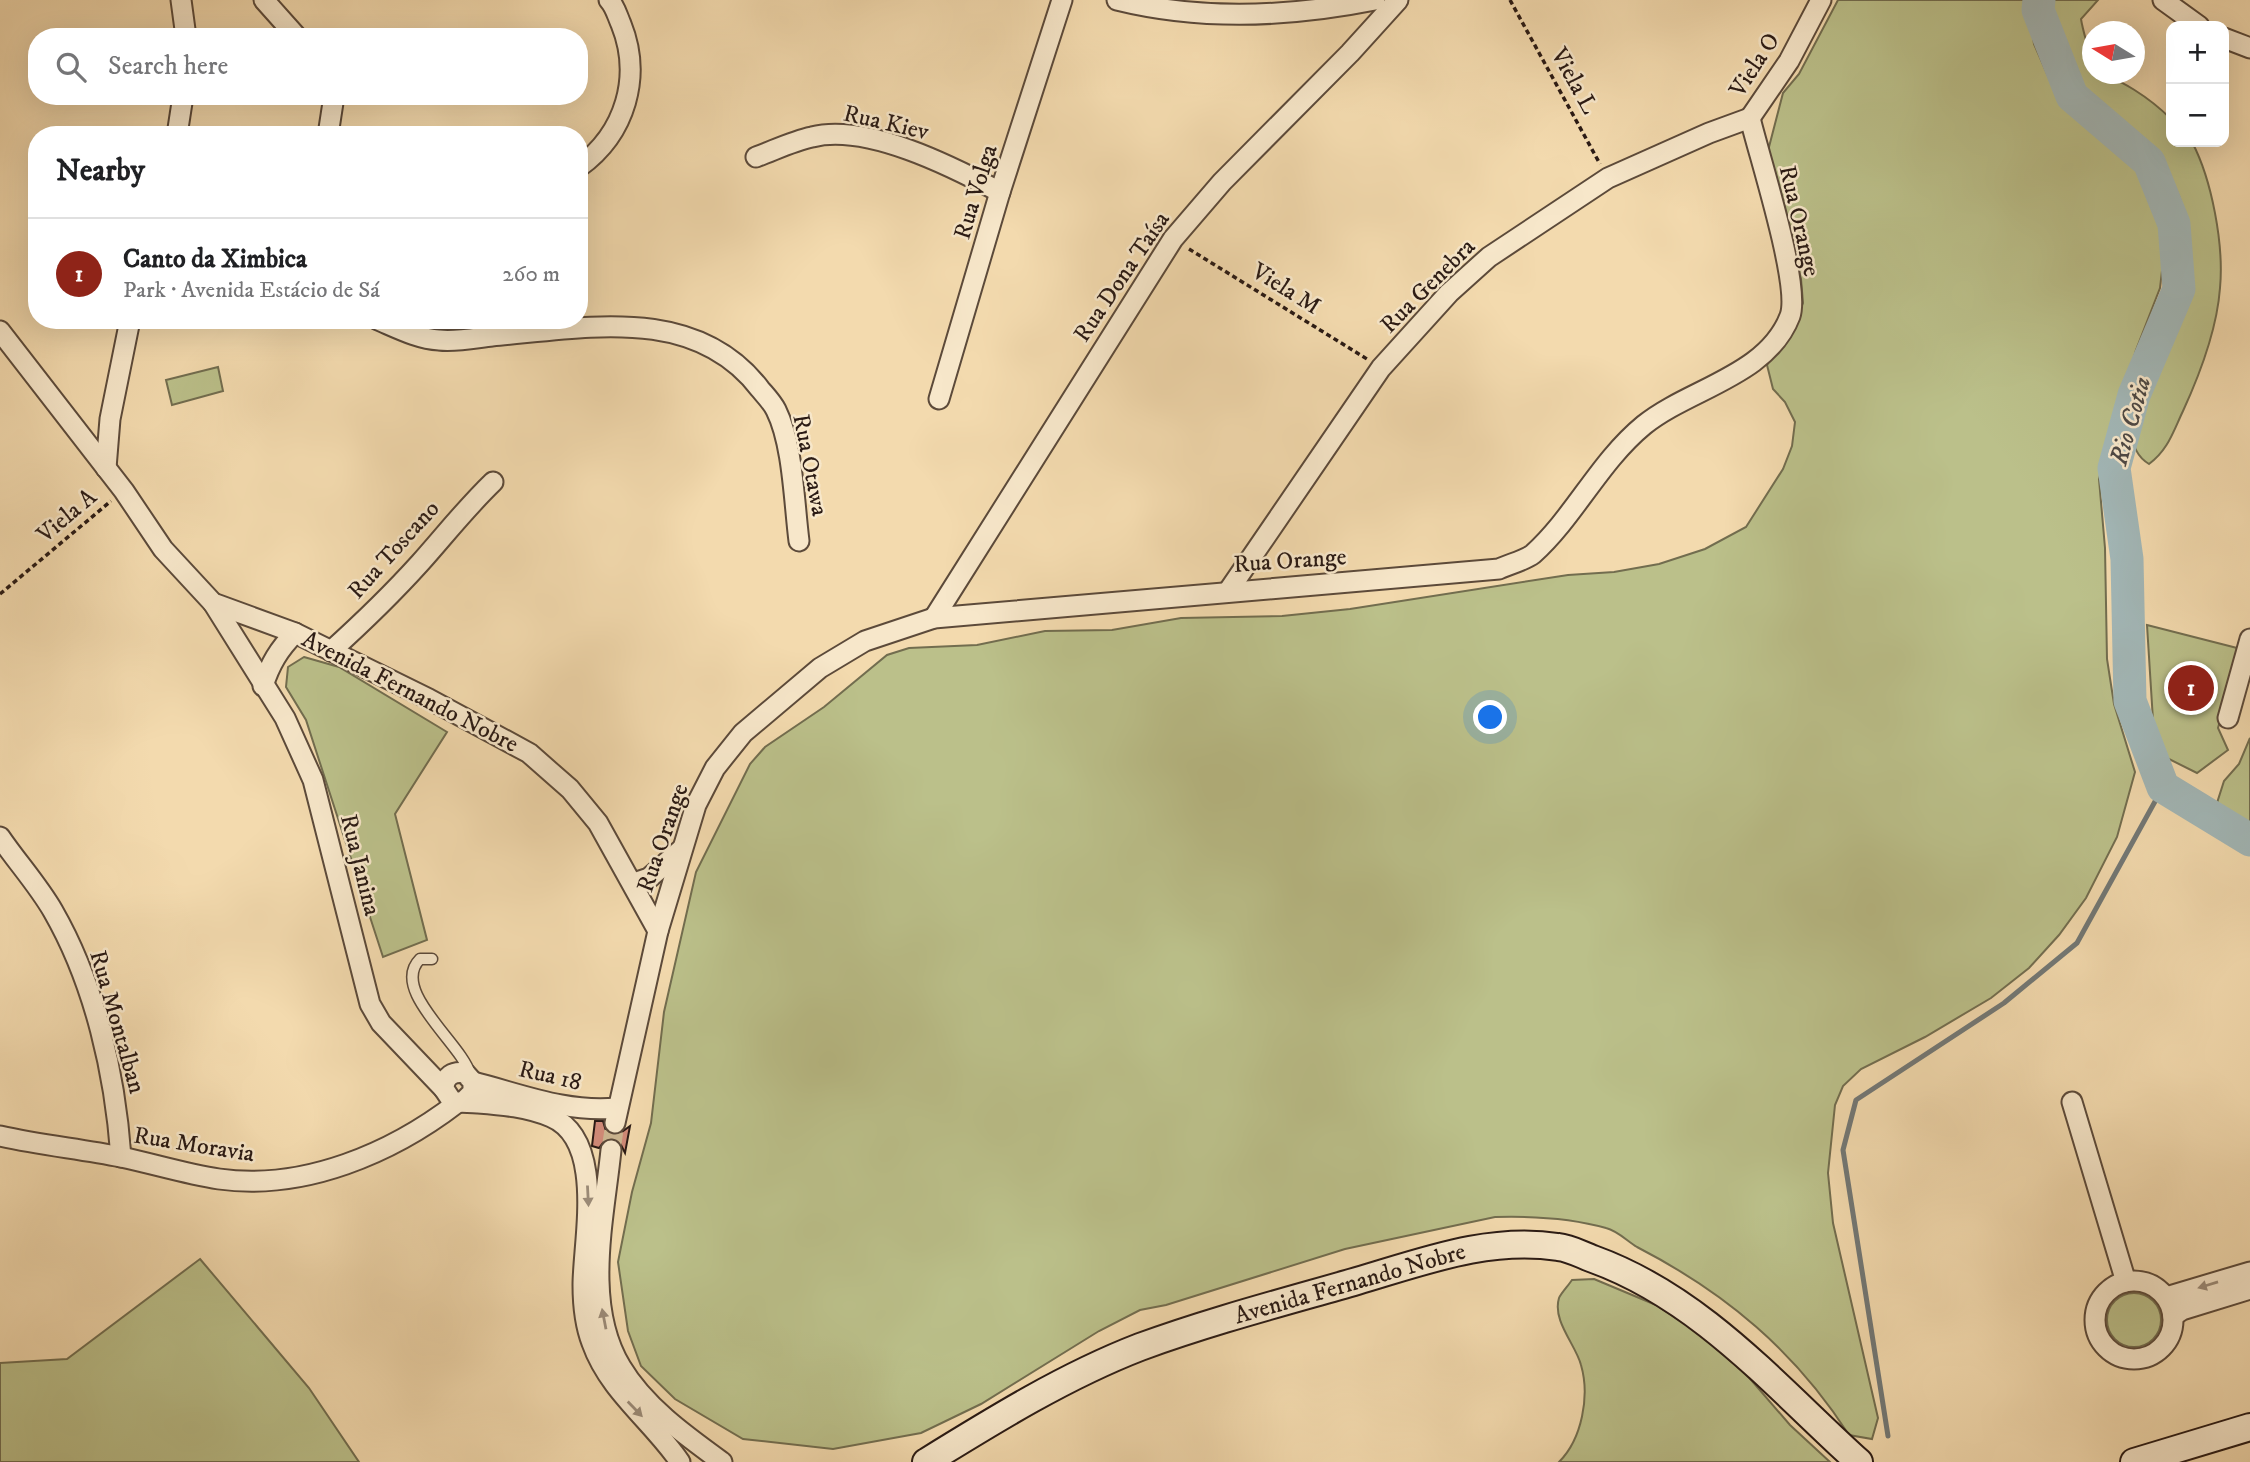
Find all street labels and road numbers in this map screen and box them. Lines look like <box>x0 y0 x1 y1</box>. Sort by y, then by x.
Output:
street label: Viela O <box>1723 27 1787 104</box>
street label: Viela L <box>1543 42 1604 119</box>
street label: Rua Kiev <box>841 99 932 147</box>
street label: Rua Volga <box>947 140 1005 243</box>
street label: Rua Orange <box>1772 162 1826 280</box>
street label: Rua Dona Taísa <box>1067 205 1177 348</box>
street label: Rua Genebra <box>1374 232 1482 340</box>
street label: Viela M <box>1245 256 1326 322</box>
street label: Rua Otawa <box>785 411 835 519</box>
street label: Viela A <box>30 482 104 550</box>
street label: Rua Toscano <box>342 494 446 606</box>
street label: Rua Orange <box>1232 542 1348 580</box>
street label: Avenida Fernando Nobre <box>297 624 523 760</box>
street label: Rua Orange <box>630 780 696 896</box>
street label: Rua Janina <box>333 811 387 920</box>
street label: Rua Montalban <box>82 947 152 1098</box>
street label: Rua 18 <box>516 1054 584 1098</box>
street label: Rua Moravia <box>131 1121 257 1169</box>
street label: Avenida Fernando Nobre <box>1231 1237 1469 1331</box>

